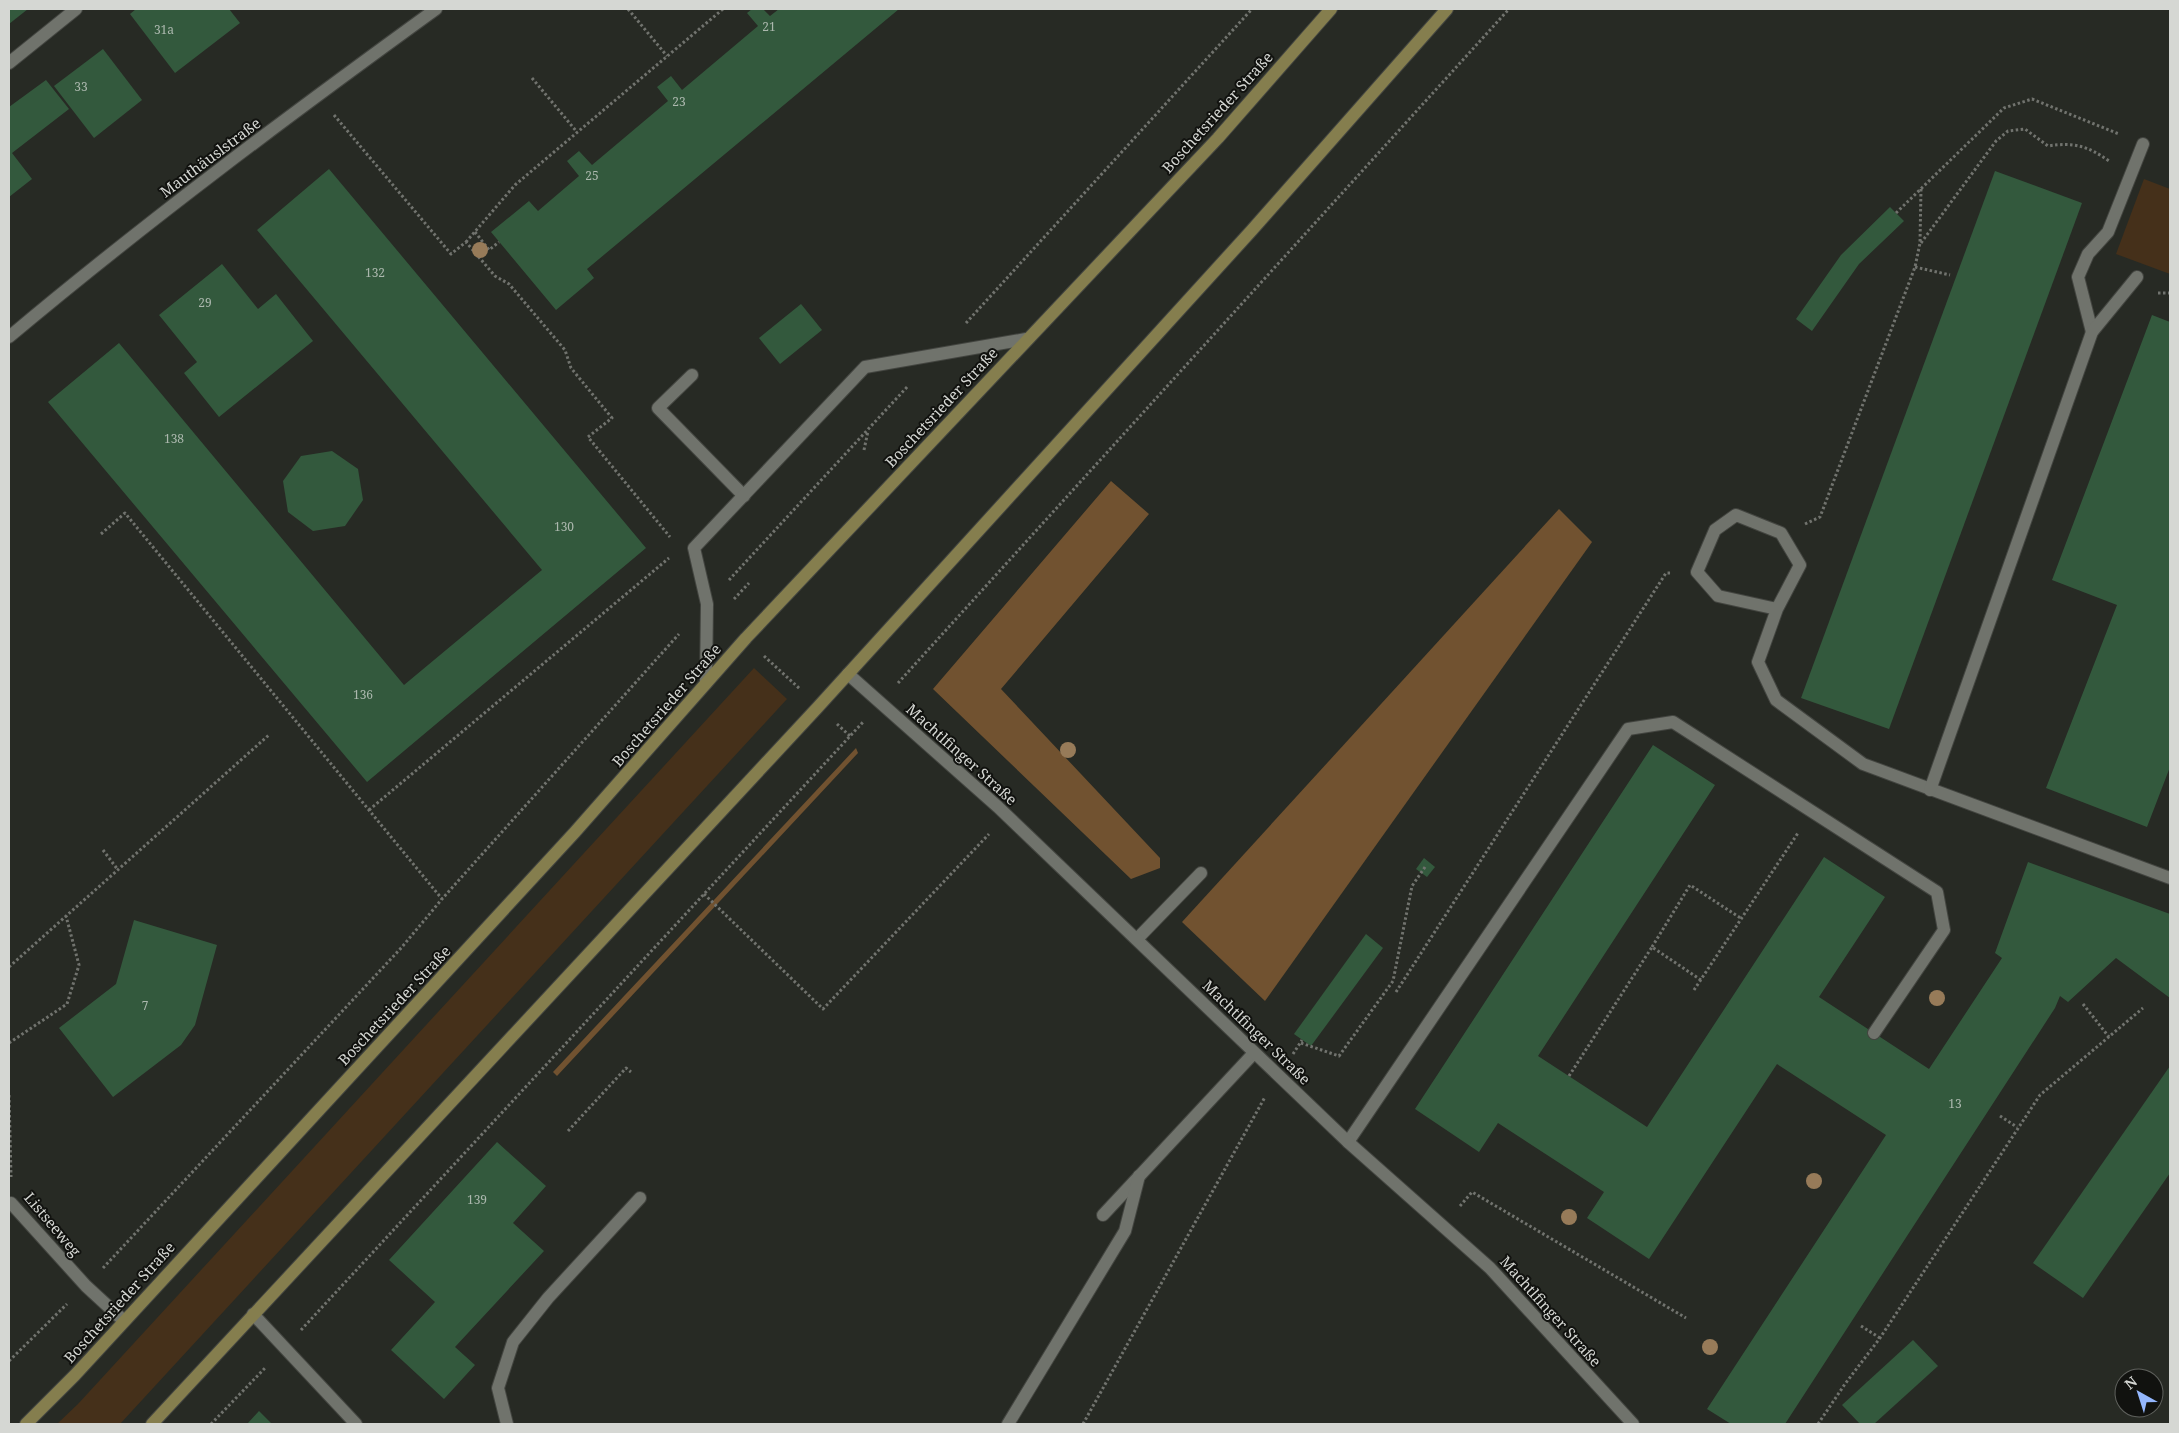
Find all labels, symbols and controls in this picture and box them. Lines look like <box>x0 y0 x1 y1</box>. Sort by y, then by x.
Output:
house number: 21 <box>762 18 776 35</box>
house number: 31a <box>154 21 174 38</box>
street label: Boschetsrieder Straße <box>1157 47 1277 177</box>
house number: 33 <box>74 78 88 95</box>
house number: 23 <box>672 93 686 110</box>
street label: Mauthäuslstraße <box>156 113 264 201</box>
house number: 25 <box>585 167 599 184</box>
house number: 132 <box>365 264 385 281</box>
house number: 29 <box>198 294 212 311</box>
street label: Boschetsrieder Straße <box>880 343 1002 471</box>
house number: 138 <box>164 430 184 447</box>
house number: 130 <box>554 518 574 535</box>
street label: Boschetsrieder Straße <box>607 639 725 771</box>
house number: 136 <box>353 686 373 703</box>
street label: Machtlfinger Straße <box>902 699 1022 809</box>
street label: Boschetsrieder Straße <box>333 941 455 1069</box>
street label: Machtlfinger Straße <box>1199 975 1315 1089</box>
house number: 7 <box>142 997 149 1014</box>
house number: 13 <box>1948 1095 1962 1112</box>
street label: Listseeweg <box>20 1188 86 1260</box>
house number: 139 <box>467 1191 487 1208</box>
street label: Boschetsrieder Straße <box>59 1237 179 1367</box>
street label: Machtlfinger Straße <box>1496 1251 1606 1371</box>
north arrow <box>2114 1368 2164 1418</box>
text: N <box>2120 1372 2141 1393</box>

